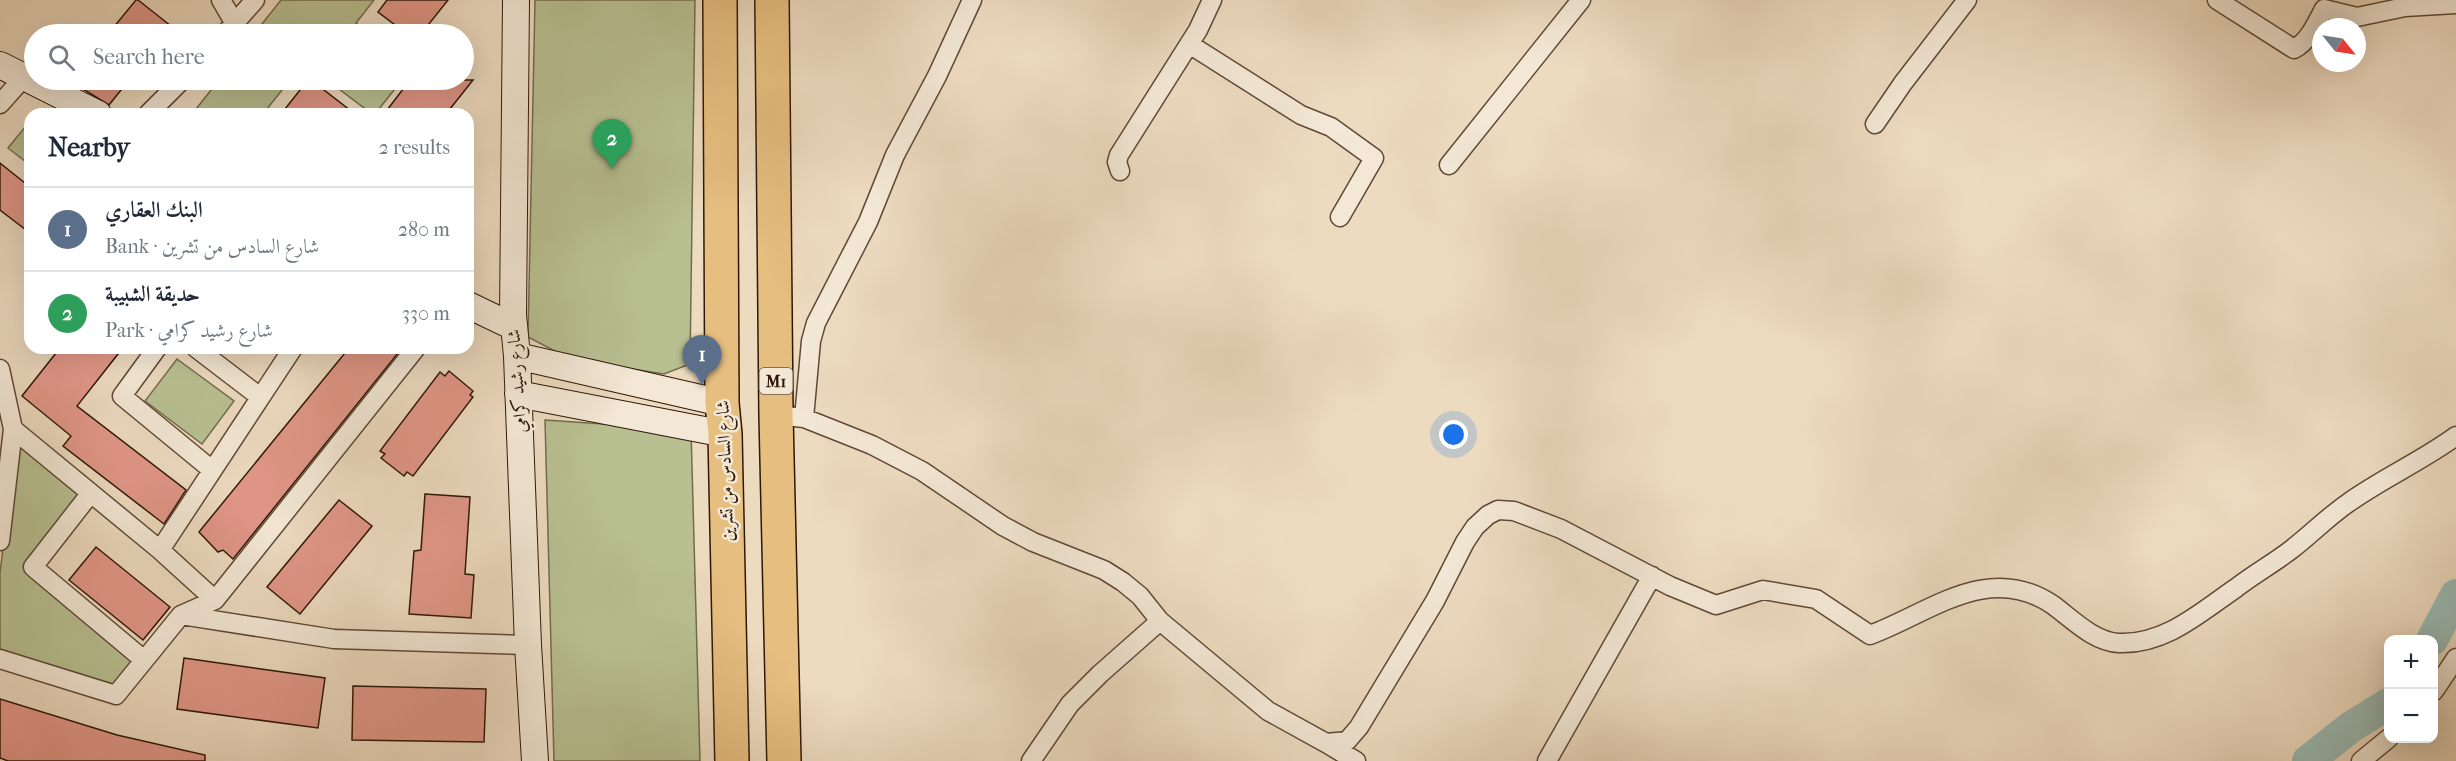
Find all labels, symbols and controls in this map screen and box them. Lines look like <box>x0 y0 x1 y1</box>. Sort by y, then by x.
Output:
north arrow <box>2312 18 2366 72</box>
search box <box>24 24 474 90</box>
icon: search <box>45 41 78 74</box>
text: Search here <box>93 44 205 70</box>
pin: 2 <box>592 120 632 169</box>
text: Nearby <box>48 132 130 163</box>
text: 2 results <box>379 136 450 159</box>
text: البنك العقاري <box>105 197 203 223</box>
text: 1 <box>64 218 71 241</box>
text: 280 m <box>398 218 450 241</box>
text: Bank · شارع السادس من تشرين <box>105 235 319 258</box>
text: حديقة الشبيبة <box>105 281 200 307</box>
text: 2 <box>62 302 73 325</box>
text: 330 m <box>402 302 450 325</box>
text: Park · شارع رشيد كرامي <box>105 319 273 342</box>
street label: شارع رشيد كرامي <box>503 328 536 433</box>
pin: 1 <box>682 336 722 385</box>
road number: M1 <box>760 368 792 394</box>
street label: شارع السادس من تشرين <box>713 400 742 542</box>
your location <box>1439 420 1468 449</box>
map controls <box>2384 635 2438 743</box>
button: + <box>2384 635 2438 689</box>
button: − <box>2384 689 2438 743</box>

